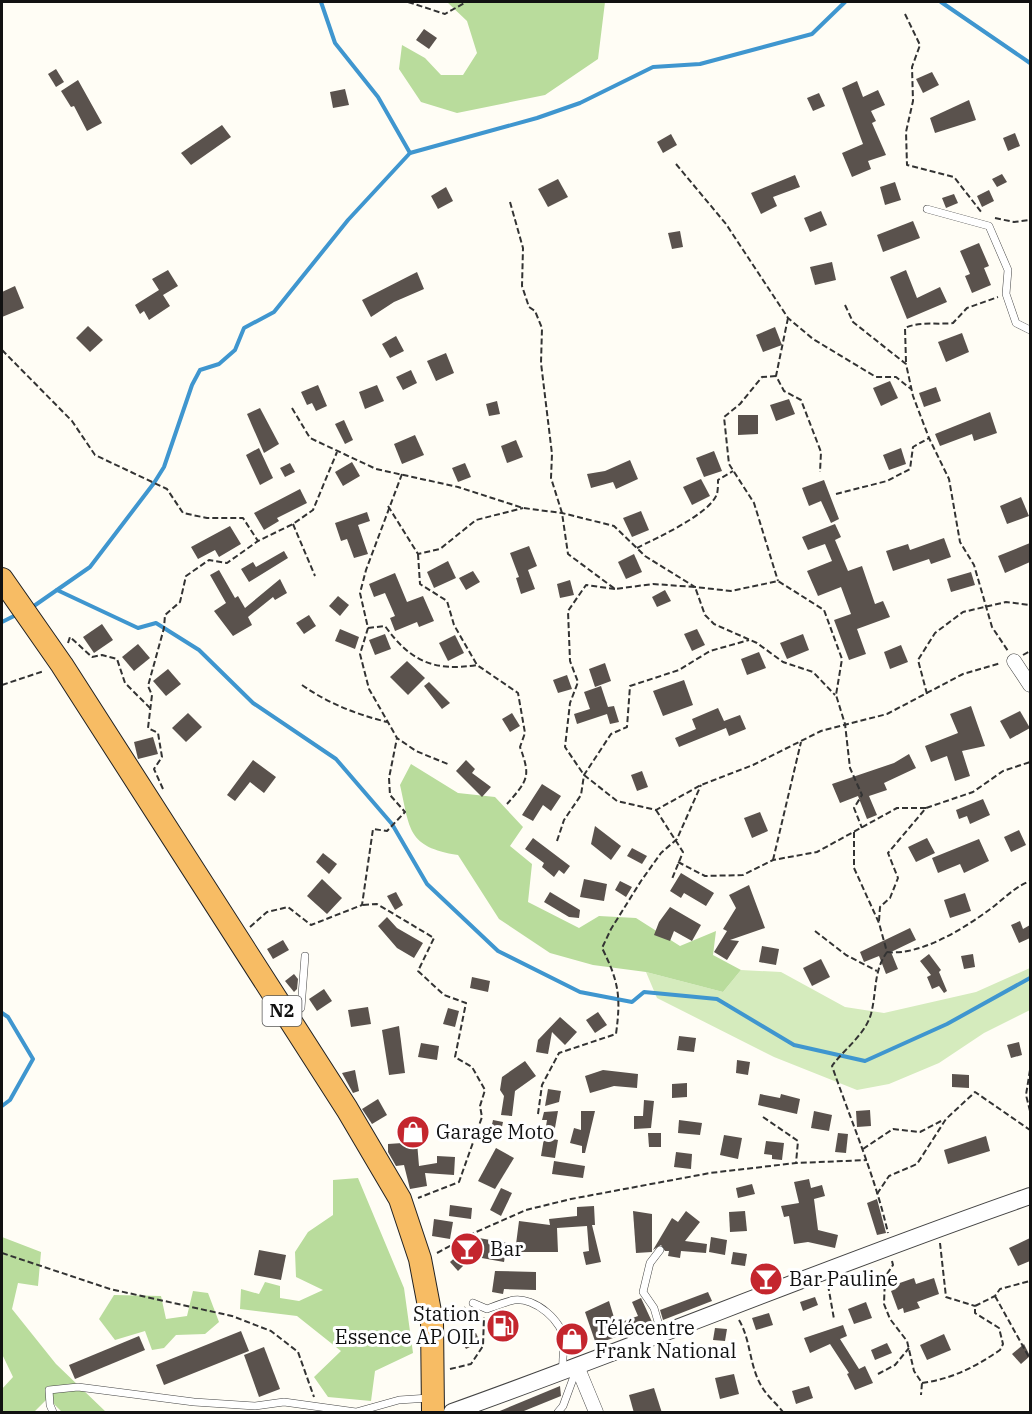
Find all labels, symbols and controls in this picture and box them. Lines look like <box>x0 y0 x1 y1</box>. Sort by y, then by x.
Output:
road number: N2 <box>262 996 302 1026</box>
shop icon: Garage Moto <box>395 1114 431 1150</box>
place label: Garage Moto <box>436 1118 554 1145</box>
bar icon: Bar <box>449 1231 485 1267</box>
place label: Bar <box>490 1235 523 1262</box>
bar icon: Bar Pauline <box>748 1261 784 1297</box>
place label: Bar Pauline <box>789 1265 898 1292</box>
place label: Station Essence AP OIL <box>335 1300 480 1350</box>
fuel station icon: Station Essence AP OIL <box>485 1308 521 1344</box>
place label: Télécentre Frank National <box>595 1314 736 1364</box>
shop icon: Télécentre Frank National <box>554 1321 590 1357</box>

